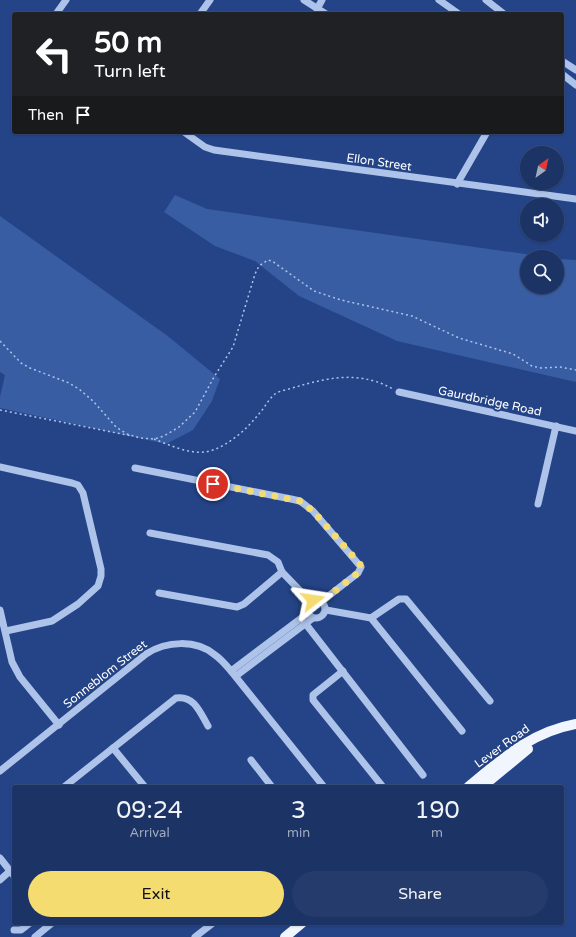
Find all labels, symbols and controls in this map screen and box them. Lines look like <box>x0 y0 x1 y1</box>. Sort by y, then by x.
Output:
text: 50 m <box>94 26 162 60</box>
icon: left <box>28 28 80 80</box>
text: Turn left <box>94 60 166 82</box>
icon: arrive <box>72 104 94 126</box>
text: Then <box>28 106 64 124</box>
north arrow <box>520 146 564 190</box>
map controls <box>520 146 564 294</box>
street label: Ellon Street <box>346 150 413 174</box>
button: sound <box>520 198 564 242</box>
button: search <box>520 250 564 294</box>
street label: Gaurdbridge Road <box>437 383 543 419</box>
pin <box>196 467 230 501</box>
icon: arrive <box>202 473 224 495</box>
position arrow <box>292 579 334 621</box>
street label: Sonneblom Street <box>60 637 150 711</box>
street label: Lever Road <box>472 721 532 771</box>
text: 09:24 <box>116 796 183 825</box>
text: 3 <box>291 796 306 825</box>
text: 190 <box>414 796 460 825</box>
text: Arrival <box>129 825 170 841</box>
text: min <box>287 825 310 841</box>
text: m <box>431 825 443 841</box>
button: Exit <box>28 871 284 917</box>
button: Share <box>292 871 548 917</box>

